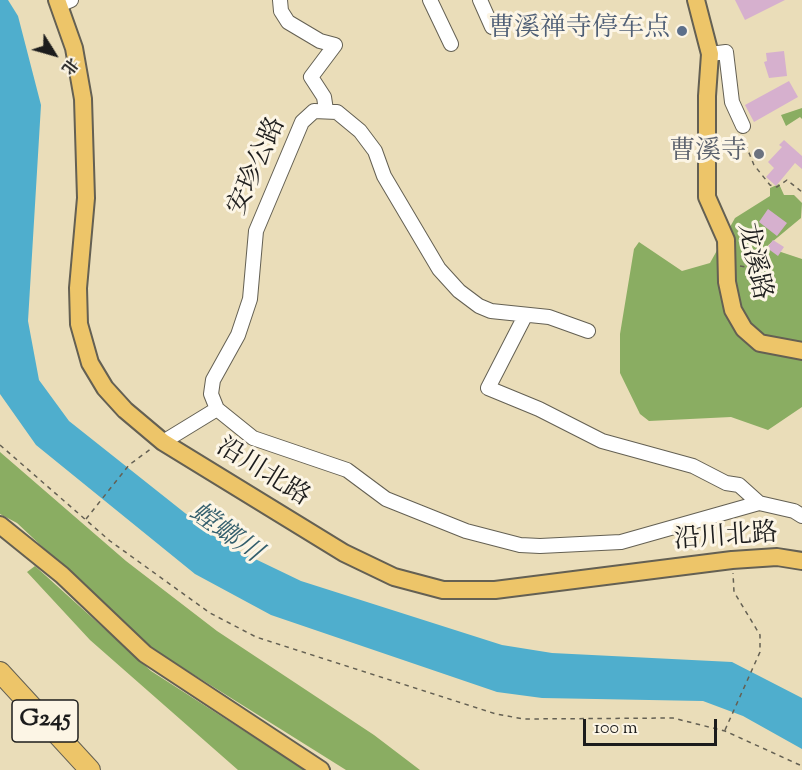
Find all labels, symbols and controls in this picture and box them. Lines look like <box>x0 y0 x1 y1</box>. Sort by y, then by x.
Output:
place label: 曹溪禅寺停车点 <box>488 15 670 47</box>
north arrow <box>24 24 84 84</box>
marker: 曹溪禅寺停车点 <box>675 24 689 38</box>
text: 北 <box>55 52 83 78</box>
street label: 安珍公路 <box>224 113 294 221</box>
place label: 曹溪寺 <box>669 138 747 170</box>
marker: 曹溪寺 <box>752 147 766 161</box>
street label: 龙溪路 <box>729 221 775 303</box>
street label: 沿川北路 <box>210 433 314 515</box>
water label: 螳螂川 <box>182 498 266 572</box>
street label: 沿川北路 <box>673 520 779 558</box>
road number: G245 <box>12 700 78 742</box>
scale bar <box>586 707 720 745</box>
text: 100 m <box>594 716 638 742</box>

